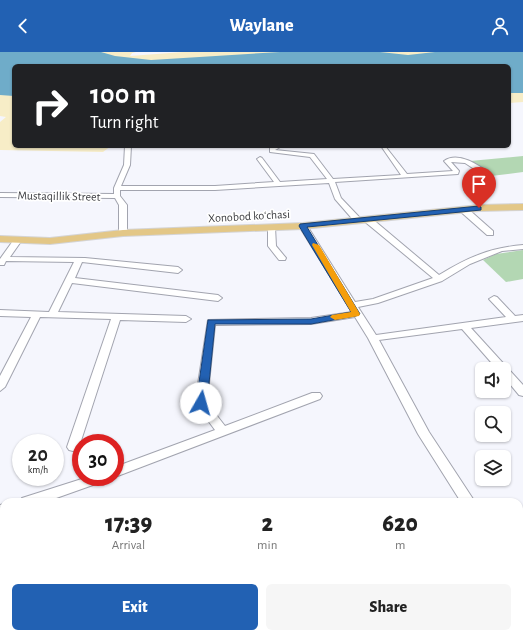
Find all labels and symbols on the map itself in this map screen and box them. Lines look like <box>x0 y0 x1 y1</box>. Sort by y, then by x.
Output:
pin <box>462 167 496 208</box>
street label: Mustaqillik Street <box>18 189 101 203</box>
street label: Xonobod koʻchasi <box>208 208 290 224</box>
position arrow <box>180 382 222 424</box>
speed limit sign: 30 <box>72 434 124 486</box>

